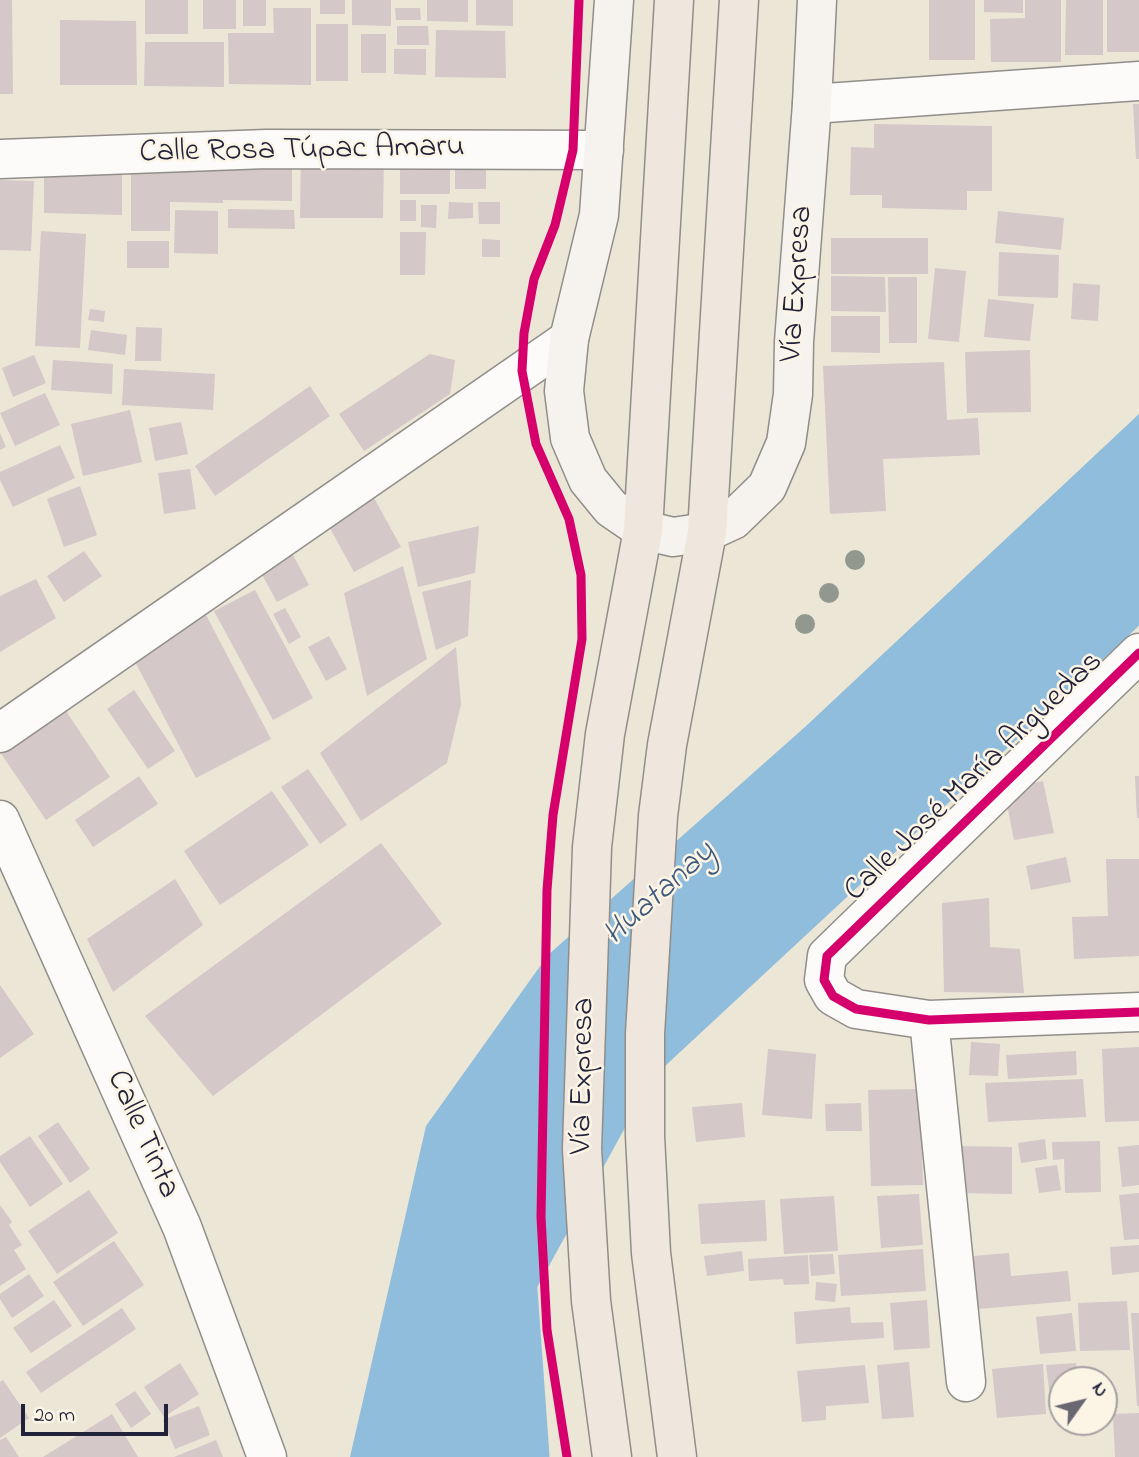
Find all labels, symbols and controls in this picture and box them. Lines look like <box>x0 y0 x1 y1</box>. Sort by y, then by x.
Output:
street label: Calle Rosa Túpac Amaru <box>139 130 465 174</box>
street label: Vía Expresa <box>774 205 824 363</box>
street label: Calle José María Arguedas <box>838 644 1112 912</box>
water label: Huatanay <box>597 834 725 956</box>
street label: Vía Expresa <box>564 997 606 1155</box>
street label: Calle Tinta <box>96 1065 186 1205</box>
north arrow <box>1048 1366 1118 1436</box>
text: N <box>1084 1377 1114 1403</box>
scale bar <box>24 1390 172 1434</box>
text: 20 m <box>34 1401 75 1431</box>

